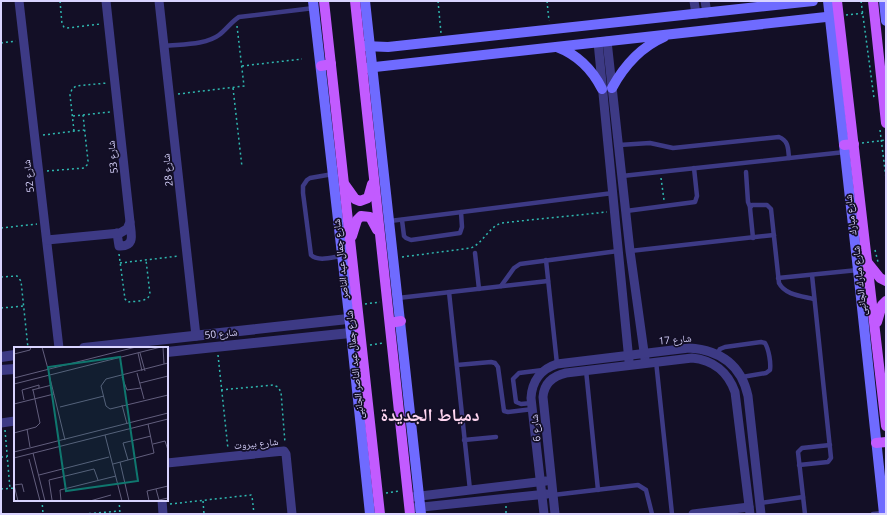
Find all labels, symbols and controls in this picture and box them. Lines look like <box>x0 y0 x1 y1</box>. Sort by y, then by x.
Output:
street label: شارع 53 <box>103 139 121 174</box>
street label: شارع 28 <box>158 152 176 187</box>
street label: شارع 52 <box>19 158 37 193</box>
street label: شارع مبارك <box>840 193 859 236</box>
street label: شارع جمال عبد الناصر <box>329 218 351 301</box>
street label: شارع مبارك الجانبى <box>848 245 870 316</box>
street label: شارع جمال عبد الناصر الجانبى <box>341 310 367 420</box>
street label: شارع 50 <box>204 324 239 342</box>
street label: شارع 17 <box>658 331 692 347</box>
inset map <box>14 347 168 501</box>
district label: دمياط الجديدة <box>380 402 480 426</box>
street label: شارع 6 <box>527 413 543 442</box>
street label: شارع بيروت <box>233 434 279 452</box>

